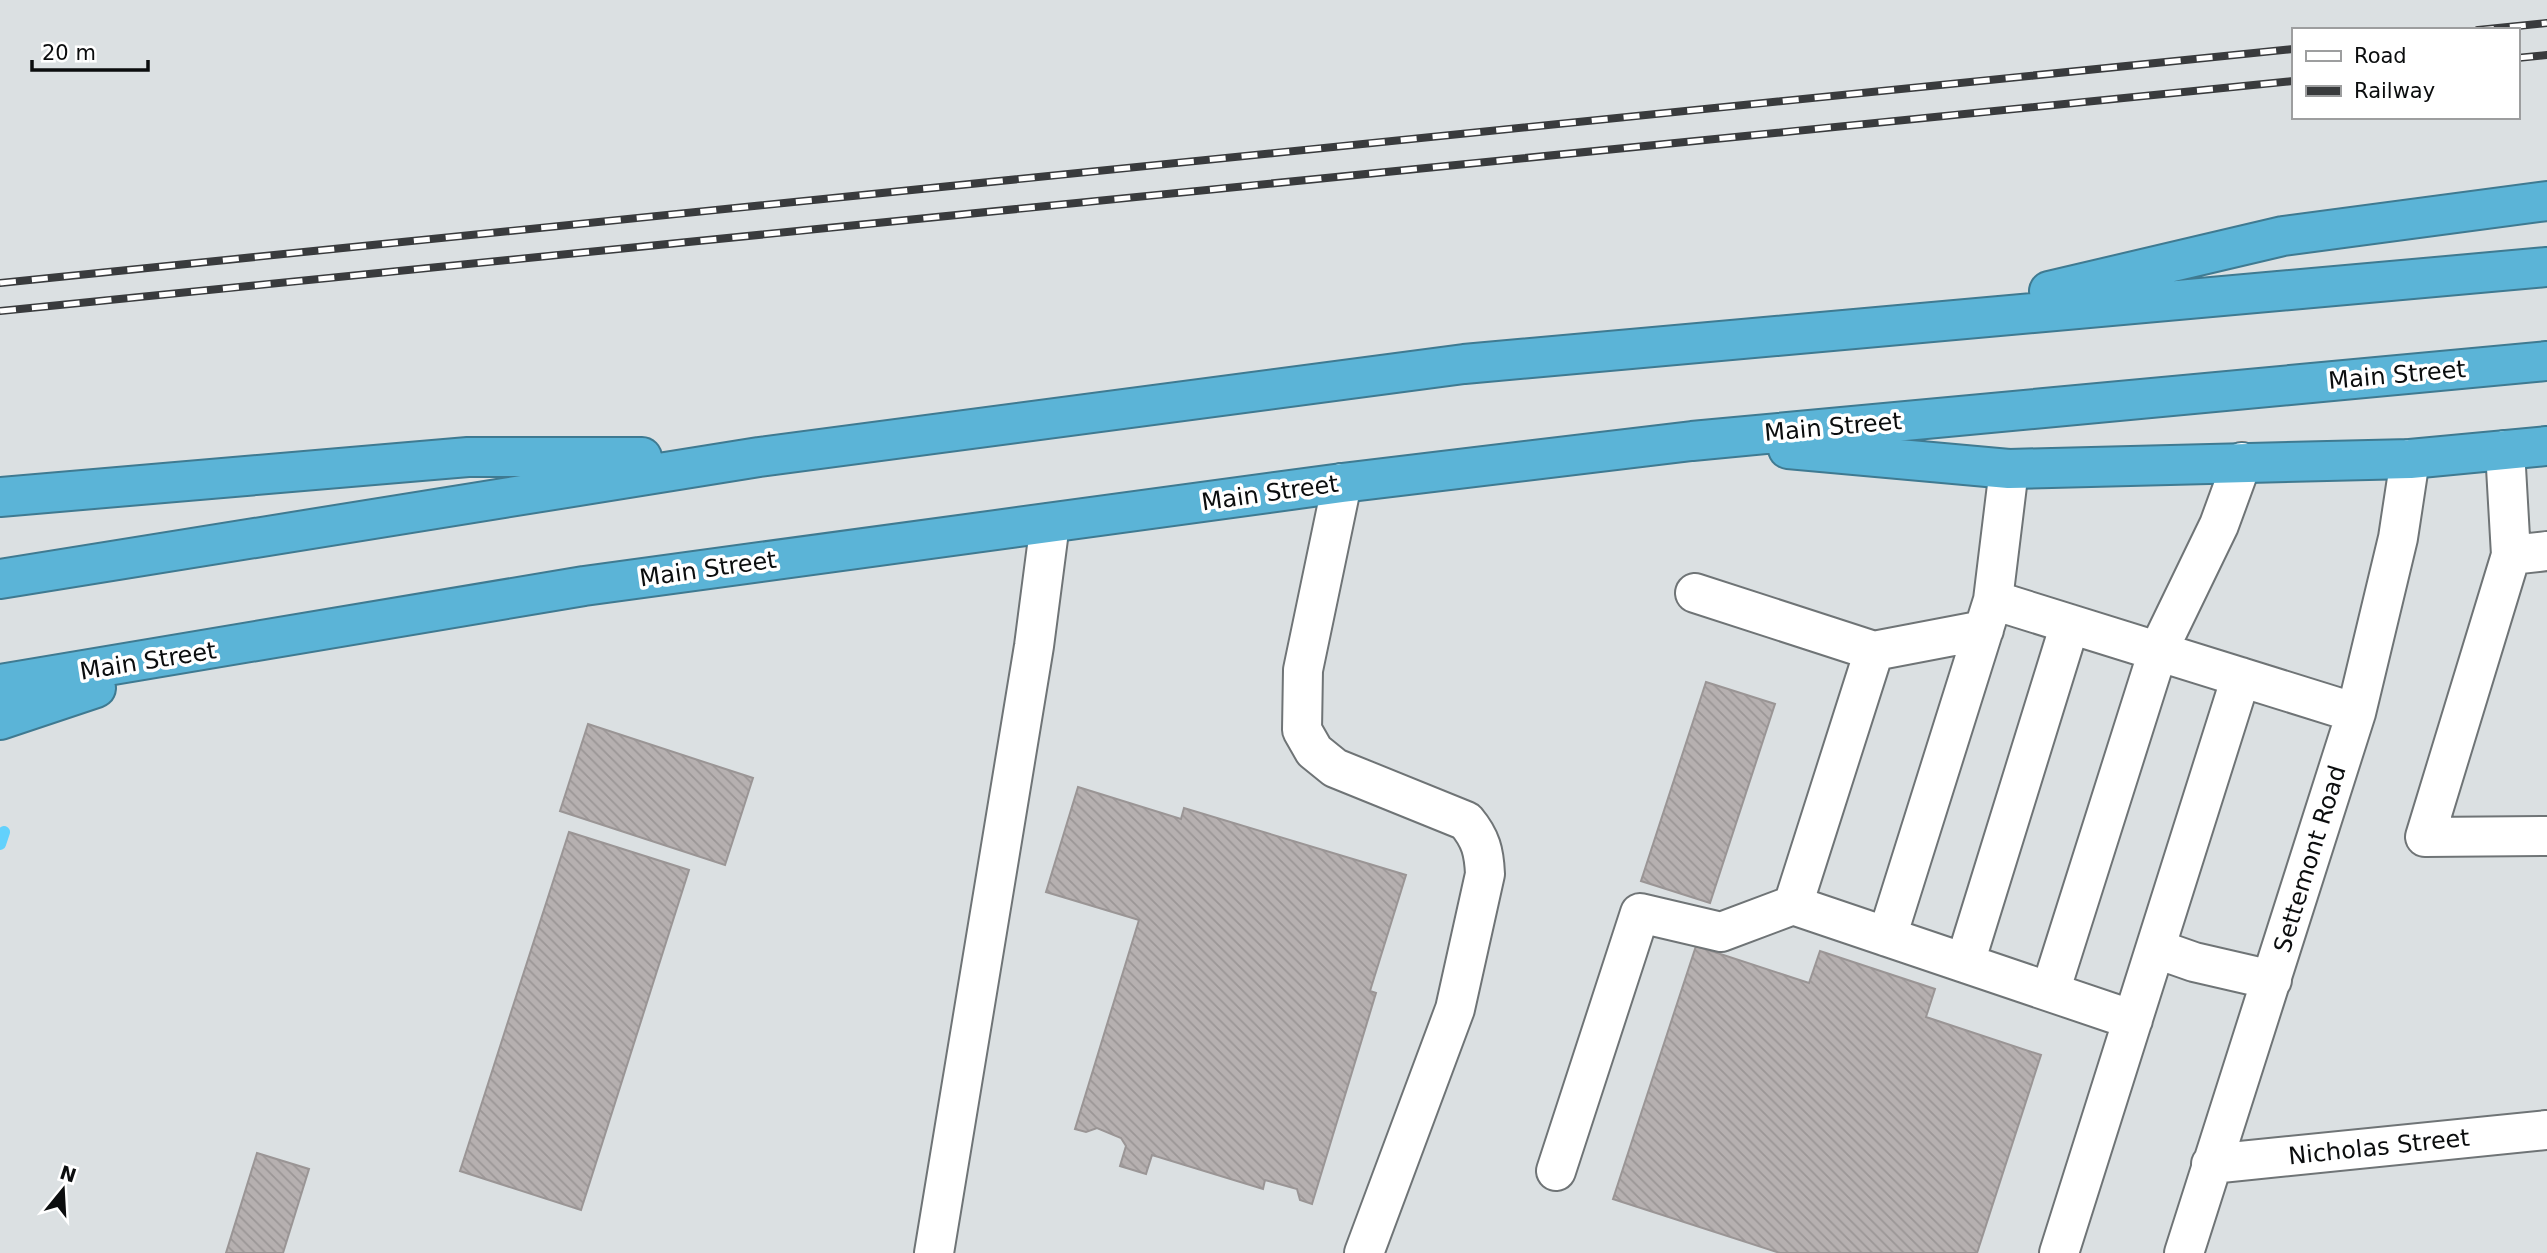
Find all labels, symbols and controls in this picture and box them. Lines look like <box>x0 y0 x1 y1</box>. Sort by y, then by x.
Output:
scale bar <box>32 28 147 72</box>
legend <box>2292 28 2519 119</box>
text: 20 m <box>42 41 96 65</box>
text: Road <box>2354 44 2407 68</box>
text: Railway <box>2354 79 2435 103</box>
street label: Main Street <box>2327 355 2467 395</box>
street label: Main Street <box>1763 407 1903 447</box>
street label: Main Street <box>1200 470 1340 516</box>
street label: Main Street <box>638 546 778 592</box>
street label: Main Street <box>78 636 218 686</box>
street label: Settemont Road <box>2268 762 2352 956</box>
street label: Nicholas Street <box>2287 1124 2471 1170</box>
north arrow <box>28 1155 98 1225</box>
text: N <box>57 1161 79 1187</box>

